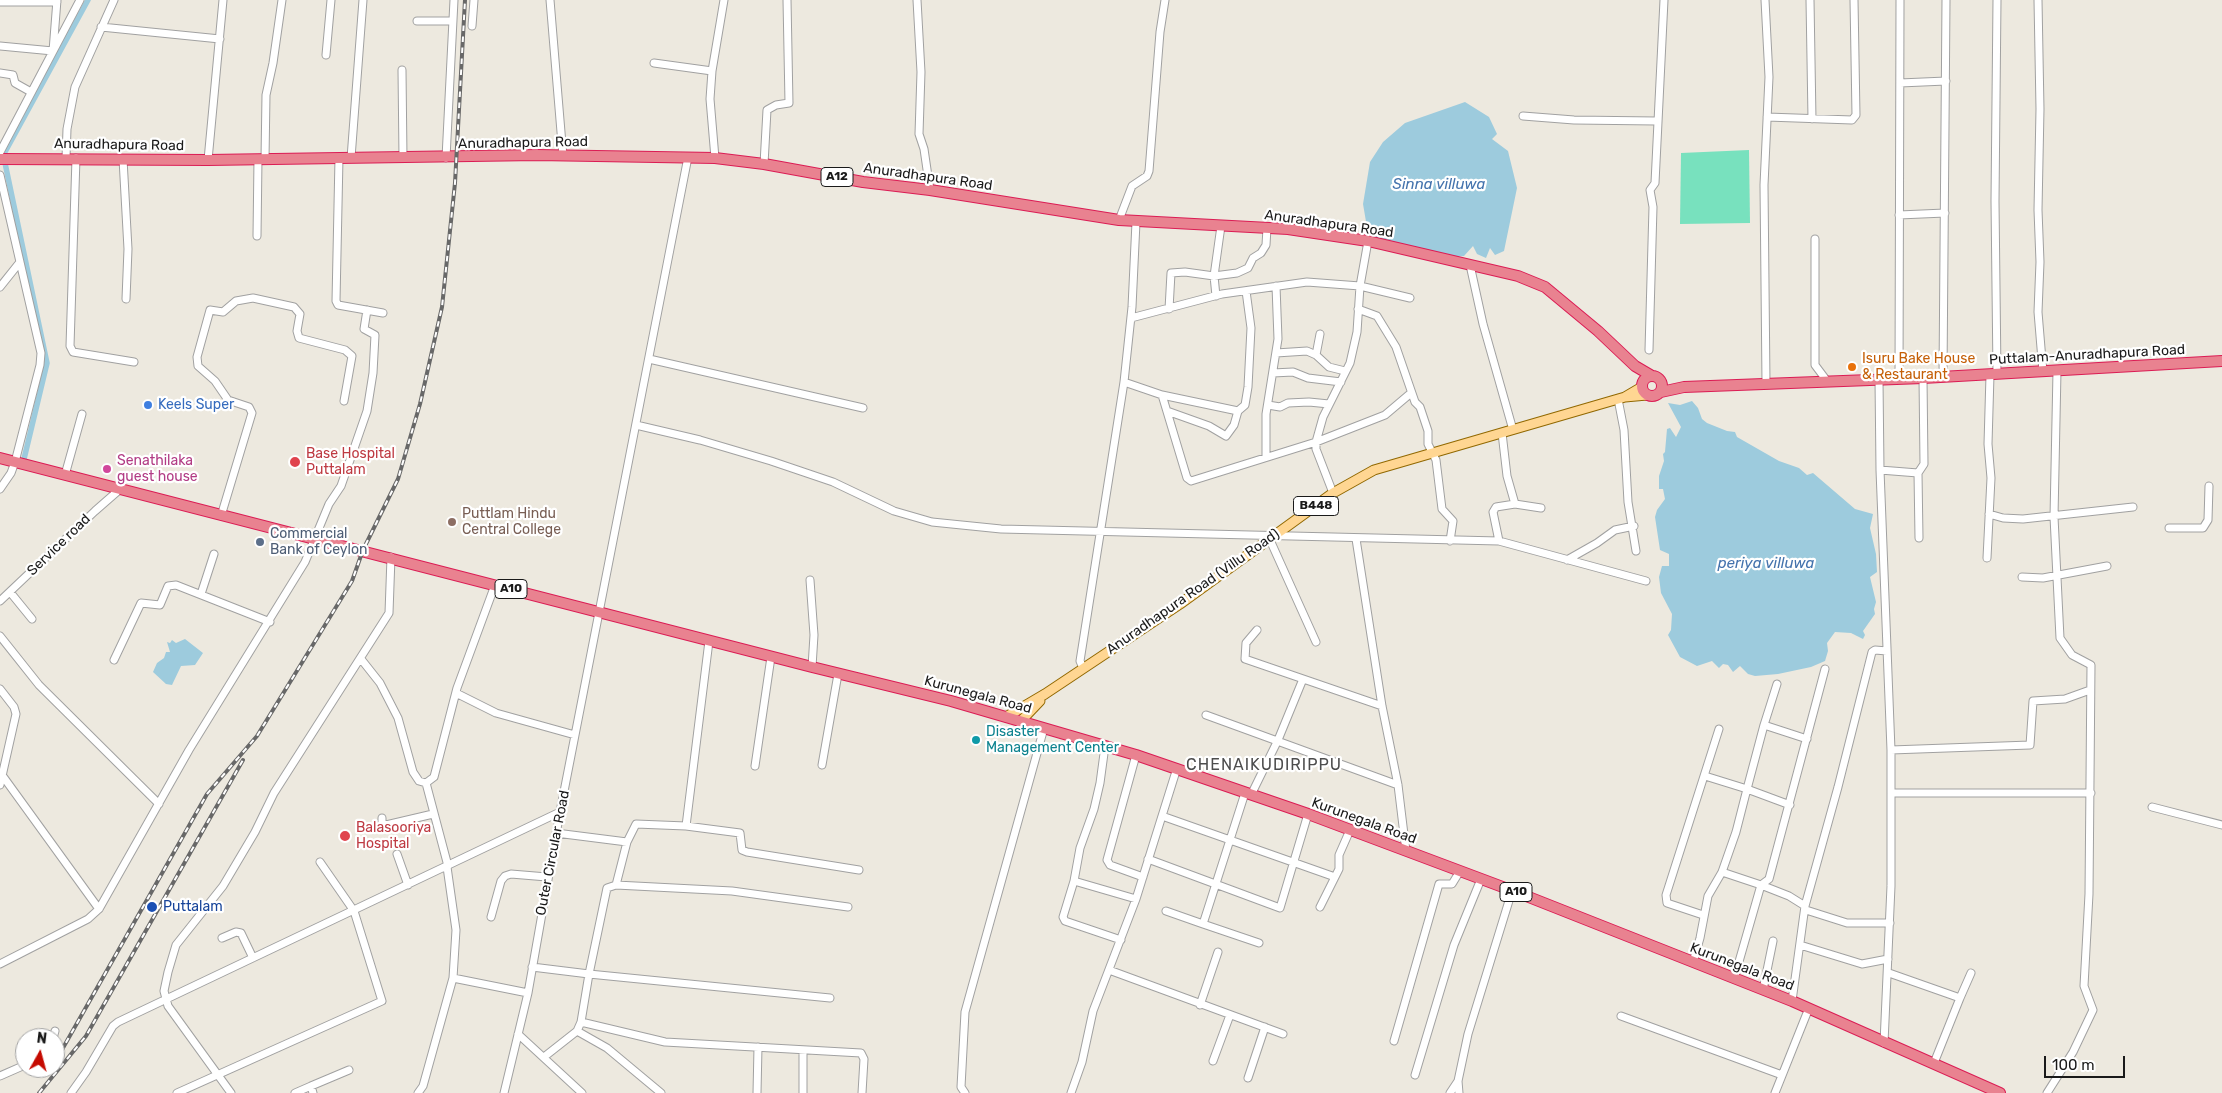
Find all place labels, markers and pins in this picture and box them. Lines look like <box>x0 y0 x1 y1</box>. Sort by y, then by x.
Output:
place label: Isuru Bake House & Restaurant <box>1862 351 1975 384</box>
marker: Isuru Bake House & Restaurant <box>1846 361 1858 373</box>
place label: Keels Super <box>158 397 234 413</box>
marker: Keels Super <box>142 399 154 411</box>
place label: Base Hospital Puttalam <box>306 446 395 478</box>
place label: Senathilaka guest house <box>117 453 198 486</box>
marker: Base Hospital Puttalam <box>288 455 302 469</box>
marker: Senathilaka guest house <box>101 463 113 475</box>
place label: Puttlam Hindu Central College <box>462 506 561 538</box>
marker: Puttlam Hindu Central College <box>446 516 458 528</box>
place label: Commercial Bank of Ceylon <box>270 526 368 558</box>
marker: Commercial Bank of Ceylon <box>254 536 266 548</box>
place label: Disaster Management Center <box>986 724 1119 756</box>
marker: Disaster Management Center <box>970 734 982 746</box>
place label: Balasooriya Hospital <box>356 820 431 852</box>
marker: Balasooriya Hospital <box>338 829 352 843</box>
place label: Puttalam <box>163 899 223 915</box>
marker: Puttalam <box>145 900 159 914</box>

